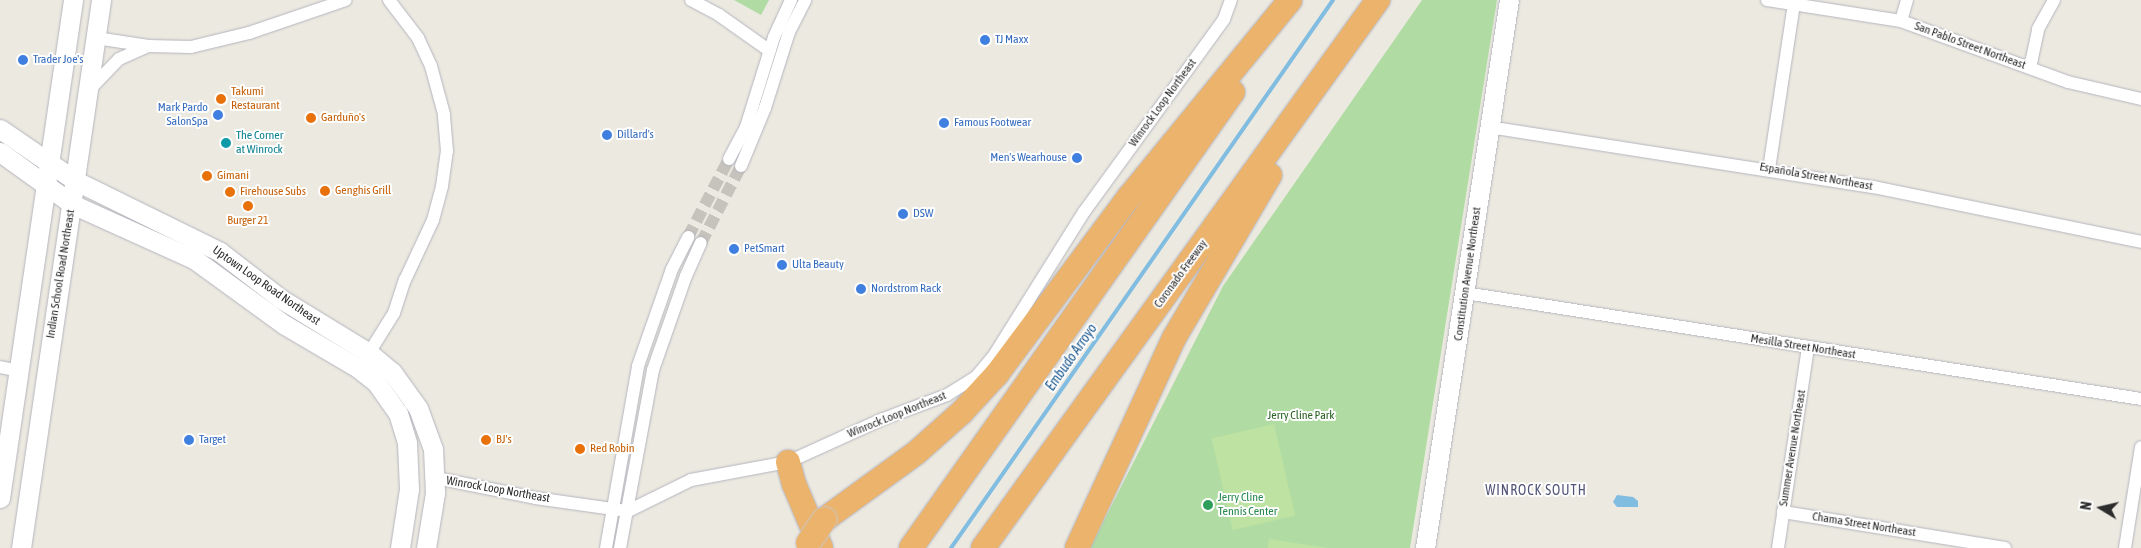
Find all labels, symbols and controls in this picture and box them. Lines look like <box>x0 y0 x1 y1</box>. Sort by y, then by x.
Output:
street label: San Pablo Street Northeast <box>1912 19 2028 73</box>
place label: TJ Maxx <box>995 33 1028 47</box>
marker: TJ Maxx <box>979 34 991 46</box>
place label: Trader Joe's <box>33 53 84 67</box>
marker: Trader Joe's <box>17 54 29 66</box>
street label: Winrock Loop Northeast <box>1126 56 1200 150</box>
place label: Takumi Restaurant <box>231 85 280 113</box>
marker: Takumi Restaurant <box>215 93 227 105</box>
place label: Mark Pardo SalonSpa <box>158 101 208 129</box>
marker: Mark Pardo SalonSpa <box>212 109 224 121</box>
place label: Garduño's <box>321 111 365 125</box>
marker: Garduño's <box>305 112 317 124</box>
place label: Famous Footwear <box>954 116 1031 130</box>
marker: Famous Footwear <box>938 117 950 129</box>
place label: Dillard's <box>617 128 654 142</box>
place label: The Corner at Winrock <box>236 129 283 157</box>
marker: Dillard's <box>601 129 613 141</box>
marker: The Corner at Winrock <box>220 137 232 149</box>
place label: Men's Wearhouse <box>990 151 1067 165</box>
marker: Men's Wearhouse <box>1071 152 1083 164</box>
street label: Española Street Northeast <box>1758 160 1874 194</box>
place label: Gimani <box>217 169 249 183</box>
marker: Gimani <box>201 170 213 182</box>
place label: Genghis Grill <box>335 184 391 198</box>
place label: Firehouse Subs <box>240 185 306 199</box>
marker: Genghis Grill <box>319 185 331 197</box>
marker: Firehouse Subs <box>224 186 236 198</box>
marker: Burger 21 <box>242 200 254 212</box>
street label: Constitution Avenue Northeast <box>1451 206 1485 342</box>
place label: DSW <box>913 207 933 221</box>
street label: Indian School Road Northeast <box>44 208 78 340</box>
marker: DSW <box>897 208 909 220</box>
place label: Burger 21 <box>227 214 269 228</box>
street label: Coronado Freeway <box>1151 237 1211 311</box>
place label: PetSmart <box>744 242 785 256</box>
street label: Uptown Loop Road Northeast <box>209 243 323 329</box>
marker: PetSmart <box>728 243 740 255</box>
place label: Ulta Beauty <box>792 258 844 272</box>
marker: Ulta Beauty <box>776 259 788 271</box>
place label: Nordstrom Rack <box>871 282 941 296</box>
marker: Nordstrom Rack <box>855 283 867 295</box>
water label: Embudo Arroyo <box>1042 320 1100 394</box>
street label: Mesilla Street Northeast <box>1749 332 1857 362</box>
street label: Winrock Loop Northeast <box>846 389 948 441</box>
street label: Summer Avenue Northeast <box>1777 389 1809 507</box>
park label: Jerry Cline Park <box>1267 409 1335 423</box>
place label: Target <box>199 433 226 447</box>
place label: BJ's <box>496 433 512 447</box>
marker: Target <box>183 434 195 446</box>
marker: BJ's <box>480 434 492 446</box>
place label: Red Robin <box>590 442 635 456</box>
marker: Red Robin <box>574 443 586 455</box>
street label: Winrock Loop Northeast <box>445 474 551 506</box>
district label: WINROCK SOUTH <box>1484 482 1588 498</box>
north arrow <box>2076 483 2126 533</box>
place label: Jerry Cline Tennis Center <box>1218 491 1277 519</box>
marker: Jerry Cline Tennis Center <box>1202 499 1214 511</box>
text: N <box>2078 500 2095 511</box>
street label: Chama Street Northeast <box>1811 510 1917 540</box>

